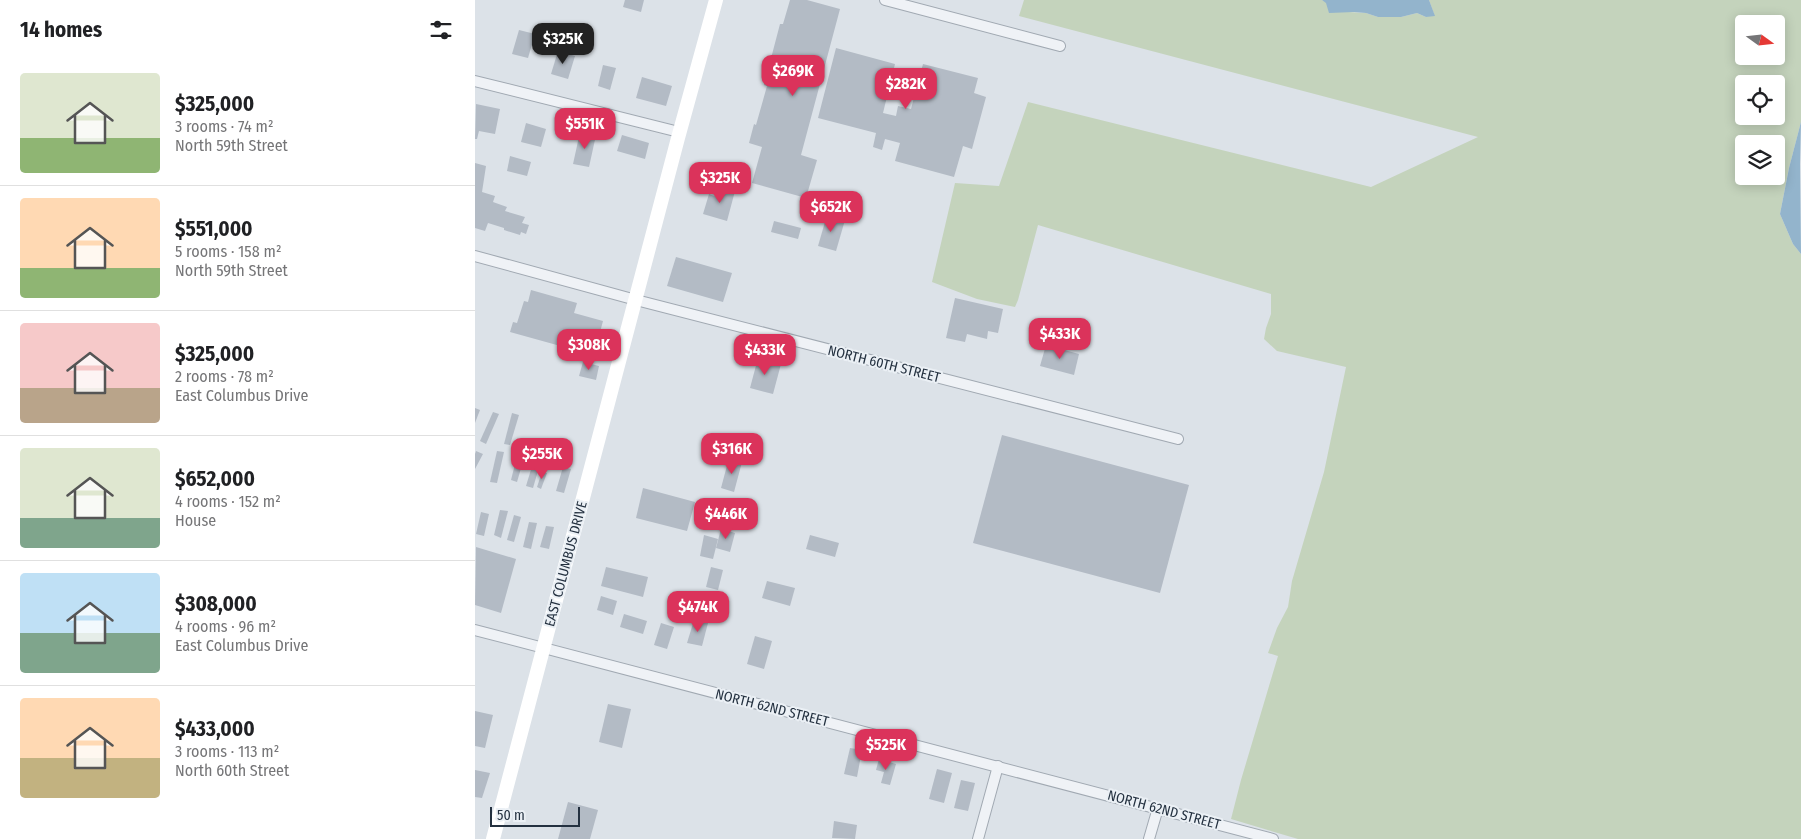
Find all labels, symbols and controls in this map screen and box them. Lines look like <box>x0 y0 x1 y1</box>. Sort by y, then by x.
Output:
north arrow <box>1735 15 1785 65</box>
map controls <box>1735 15 1785 185</box>
icon: filters <box>427 16 455 44</box>
text: 14 homes <box>20 17 102 43</box>
pin: $325K <box>528 22 598 65</box>
text: $325K <box>543 29 583 48</box>
pin: $269K <box>758 54 828 97</box>
text: $269K <box>773 61 813 80</box>
pin: $282K <box>871 68 941 110</box>
text: $282K <box>886 74 926 93</box>
button: locate <box>1735 75 1785 125</box>
text: $325,000 <box>175 91 254 117</box>
icon: home <box>60 93 120 153</box>
pin: $551K <box>550 108 620 150</box>
text: $551K <box>566 114 604 133</box>
text: 3 rooms · 74 m² <box>175 117 273 136</box>
button: layers <box>1735 135 1785 185</box>
text: North 59th Street <box>175 136 288 155</box>
pin: $325K <box>685 162 755 204</box>
text: $325K <box>700 168 740 187</box>
pin: $652K <box>796 190 866 233</box>
text: $652K <box>811 197 851 216</box>
text: $551,000 <box>175 216 253 242</box>
icon: home <box>60 218 120 278</box>
text: 5 rooms · 158 m² <box>175 242 281 261</box>
text: North 59th Street <box>175 261 288 280</box>
pin: $433K <box>1025 318 1095 360</box>
text: $433K <box>1040 324 1080 343</box>
pin: $308K <box>554 328 624 371</box>
pin: $433K <box>730 334 800 376</box>
text: $308K <box>568 335 610 354</box>
text: $433K <box>745 340 785 359</box>
text: $325,000 <box>175 341 254 367</box>
street label: NORTH 60TH STREET <box>826 342 943 386</box>
icon: home <box>60 343 120 403</box>
text: 2 rooms · 78 m² <box>175 367 274 386</box>
text: East Columbus Drive <box>175 386 308 405</box>
pin: $316K <box>697 432 767 475</box>
pin: $255K <box>507 438 577 480</box>
text: $316K <box>712 439 752 458</box>
text: $255K <box>522 444 562 463</box>
text: $652,000 <box>175 466 255 492</box>
icon: home <box>60 468 120 528</box>
text: 4 rooms · 152 m² <box>175 492 281 511</box>
pin: $446K <box>691 498 761 540</box>
street label: EAST COLUMBUS DRIVE <box>541 499 591 629</box>
text: $446K <box>705 504 747 523</box>
text: House <box>175 511 216 530</box>
pin: $474K <box>663 590 733 633</box>
text: $308,000 <box>175 591 257 617</box>
icon: home <box>60 593 120 653</box>
text: $474K <box>678 597 718 616</box>
text: 4 rooms · 96 m² <box>175 617 276 636</box>
text: East Columbus Drive <box>175 636 308 655</box>
street label: NORTH 62ND STREET <box>714 686 831 730</box>
text: $433,000 <box>175 716 255 742</box>
icon: home <box>60 718 120 778</box>
pin: $525K <box>851 728 921 771</box>
text: $525K <box>866 735 906 754</box>
text: 3 rooms · 113 m² <box>175 742 279 761</box>
text: North 60th Street <box>175 761 289 780</box>
street label: NORTH 62ND STREET <box>1106 787 1223 833</box>
scale bar <box>490 804 580 827</box>
text: 50 m <box>497 807 525 824</box>

